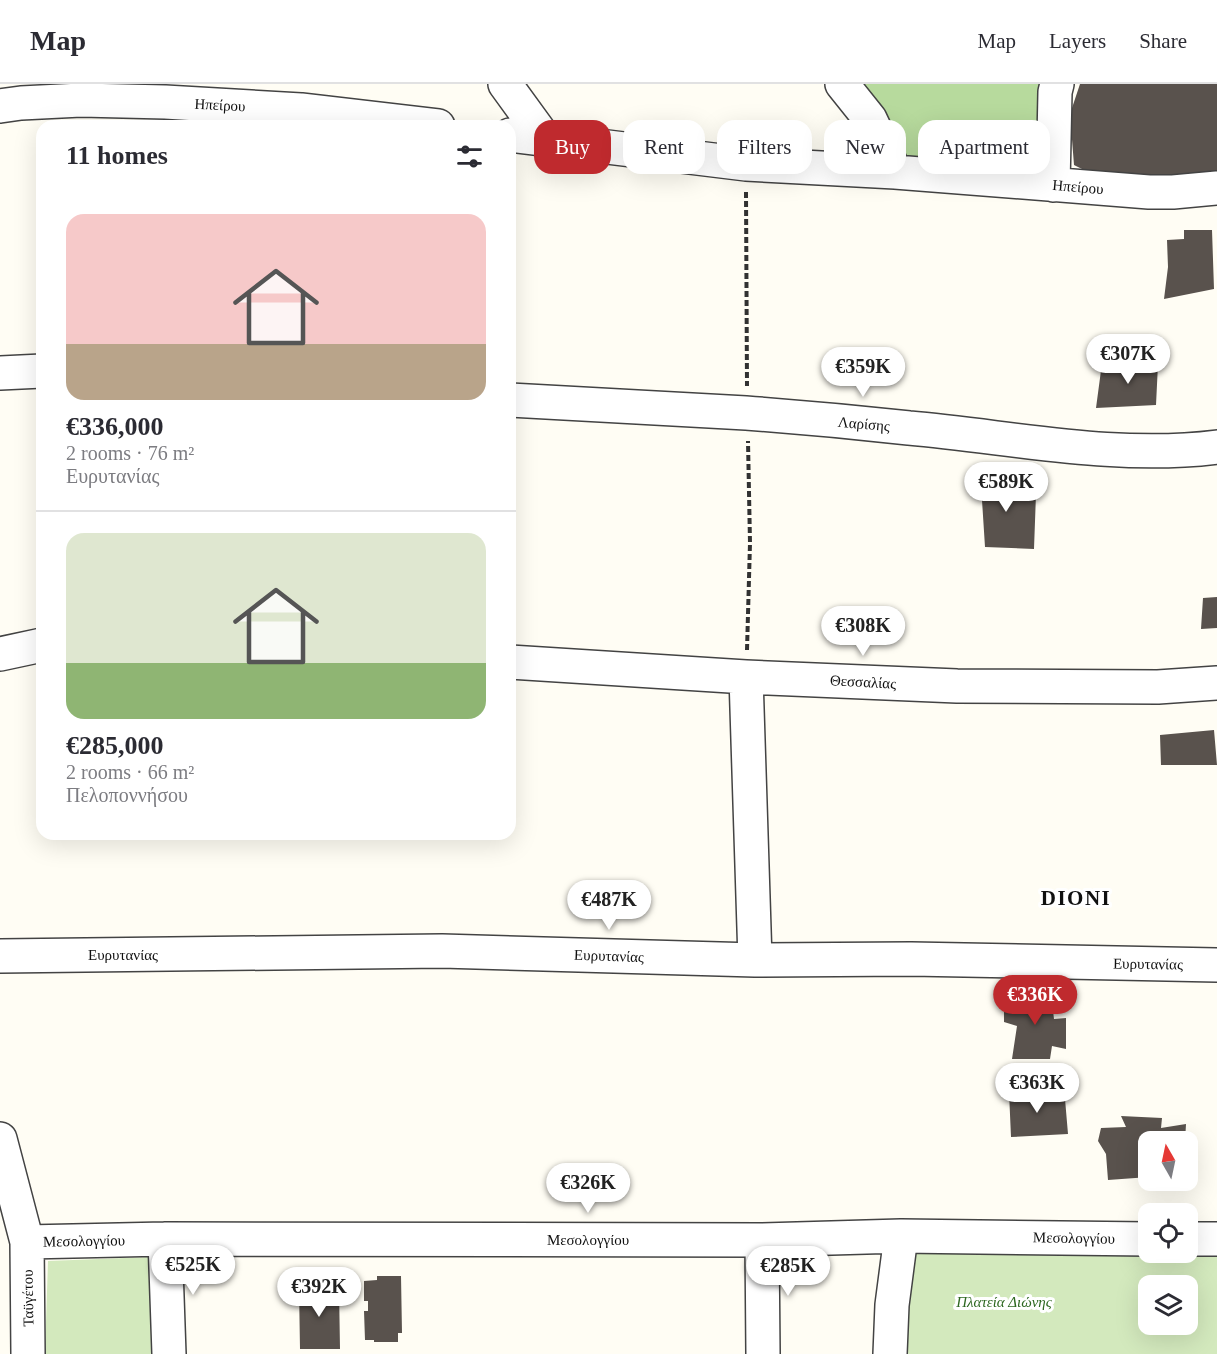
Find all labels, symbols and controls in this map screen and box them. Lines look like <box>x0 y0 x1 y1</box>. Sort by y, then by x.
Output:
text: Map <box>30 25 86 56</box>
text: Map <box>978 29 1016 53</box>
text: Layers <box>1049 29 1106 53</box>
text: Share <box>1139 29 1187 53</box>
street label: Ηπείρου <box>194 96 246 114</box>
chip: Buy <box>534 120 611 174</box>
chip: Rent <box>623 120 705 174</box>
chip: Filters <box>717 120 812 174</box>
chip: New <box>824 120 906 174</box>
chip: Apartment <box>918 120 1050 174</box>
icon: filters <box>453 140 486 173</box>
text: 11 homes <box>66 141 168 170</box>
street label: Ηπείρου <box>1052 177 1104 197</box>
icon: home <box>222 253 330 361</box>
pin: €307K <box>1086 334 1170 385</box>
text: €307K <box>1100 342 1156 364</box>
pin: €359K <box>821 347 905 398</box>
text: €359K <box>835 355 891 377</box>
text: €336,000 <box>66 412 164 441</box>
street label: Λαρίσης <box>837 414 891 434</box>
text: 2 rooms · 76 m² <box>66 442 194 464</box>
pin: €589K <box>964 462 1048 513</box>
text: Ευρυτανίας <box>66 465 159 487</box>
text: €589K <box>978 470 1034 492</box>
icon: home <box>222 572 330 680</box>
pin: €308K <box>821 606 905 657</box>
text: €308K <box>835 614 891 636</box>
street label: Θεσσαλίας <box>829 672 897 692</box>
text: €285,000 <box>66 731 164 760</box>
text: 2 rooms · 66 m² <box>66 761 194 783</box>
text: Πελοποννήσου <box>66 784 188 806</box>
pin: €487K <box>567 880 651 931</box>
district label: DIONI <box>1041 886 1111 910</box>
text: €487K <box>581 888 637 910</box>
street label: Ευρυτανίας <box>88 947 158 963</box>
street label: Ευρυτανίας <box>574 947 644 965</box>
street label: Ευρυτανίας <box>1113 955 1183 973</box>
pin: €336K <box>993 975 1077 1026</box>
text: €336K <box>1007 983 1063 1005</box>
pin: €363K <box>995 1063 1079 1114</box>
text: €363K <box>1009 1071 1065 1093</box>
north arrow <box>1138 1131 1198 1191</box>
map controls <box>1138 1131 1198 1335</box>
pin: €326K <box>546 1163 630 1214</box>
text: €326K <box>560 1171 616 1193</box>
button: locate <box>1138 1203 1198 1263</box>
street label: Μεσολογγίου <box>1033 1229 1115 1247</box>
street label: Μεσολογγίου <box>43 1232 125 1250</box>
street label: Μεσολογγίου <box>547 1232 629 1248</box>
pin: €525K <box>151 1245 235 1296</box>
pin: €285K <box>746 1246 830 1297</box>
text: €525K <box>165 1253 221 1275</box>
text: €285K <box>760 1254 816 1276</box>
pin: €392K <box>277 1267 361 1318</box>
street label: Ταϋγέτου <box>20 1269 36 1327</box>
text: €392K <box>291 1275 347 1297</box>
button: layers <box>1138 1275 1198 1335</box>
park label: Πλατεία Διώνης <box>955 1294 1053 1310</box>

